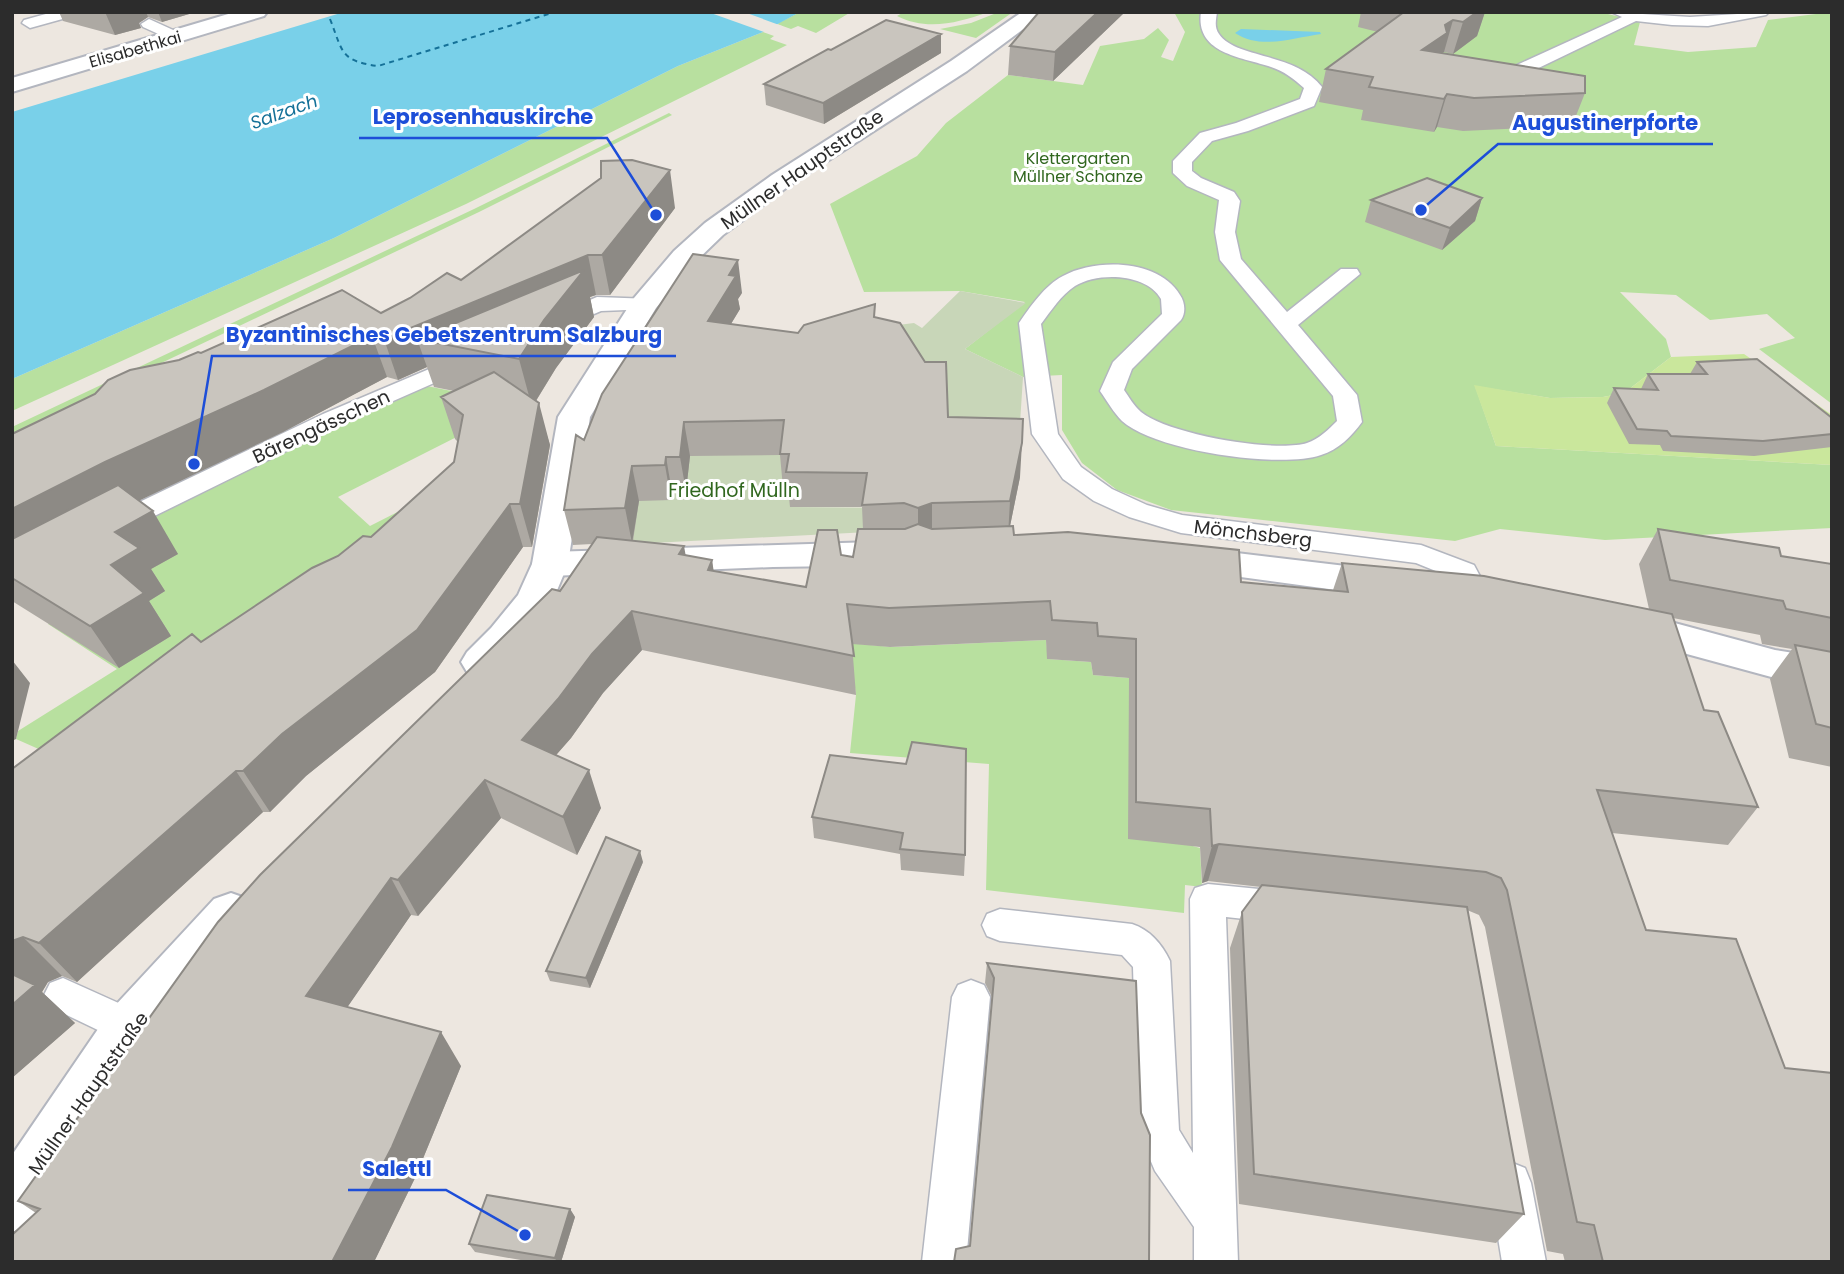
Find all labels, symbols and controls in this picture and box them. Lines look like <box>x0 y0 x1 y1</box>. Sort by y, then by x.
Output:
street label: Elisabethkai <box>86 25 184 74</box>
water label: Salzach <box>247 88 321 135</box>
callout: Leprosenhauskirche <box>359 96 607 138</box>
text: Leprosenhauskirche <box>373 102 593 131</box>
callout: Augustinerpforte <box>1498 102 1713 144</box>
street label: Müllner Hauptstraße <box>715 103 889 236</box>
text: Augustinerpforte <box>1512 108 1698 137</box>
park label: Klettergarten Müllner Schanze <box>1013 147 1143 188</box>
callout: Byzantinisches Gebetszentrum Salzburg <box>212 314 676 356</box>
text: Byzantinisches Gebetszentrum Salzburg <box>226 320 662 349</box>
street label: Bärengässchen <box>248 383 394 470</box>
park label: Friedhof Mülln <box>668 477 800 504</box>
street label: Mönchsberg <box>1192 513 1314 554</box>
street label: Müllner Hauptstraße <box>22 1006 155 1180</box>
callout: Salettl <box>348 1148 446 1190</box>
text: Salettl <box>362 1154 432 1183</box>

